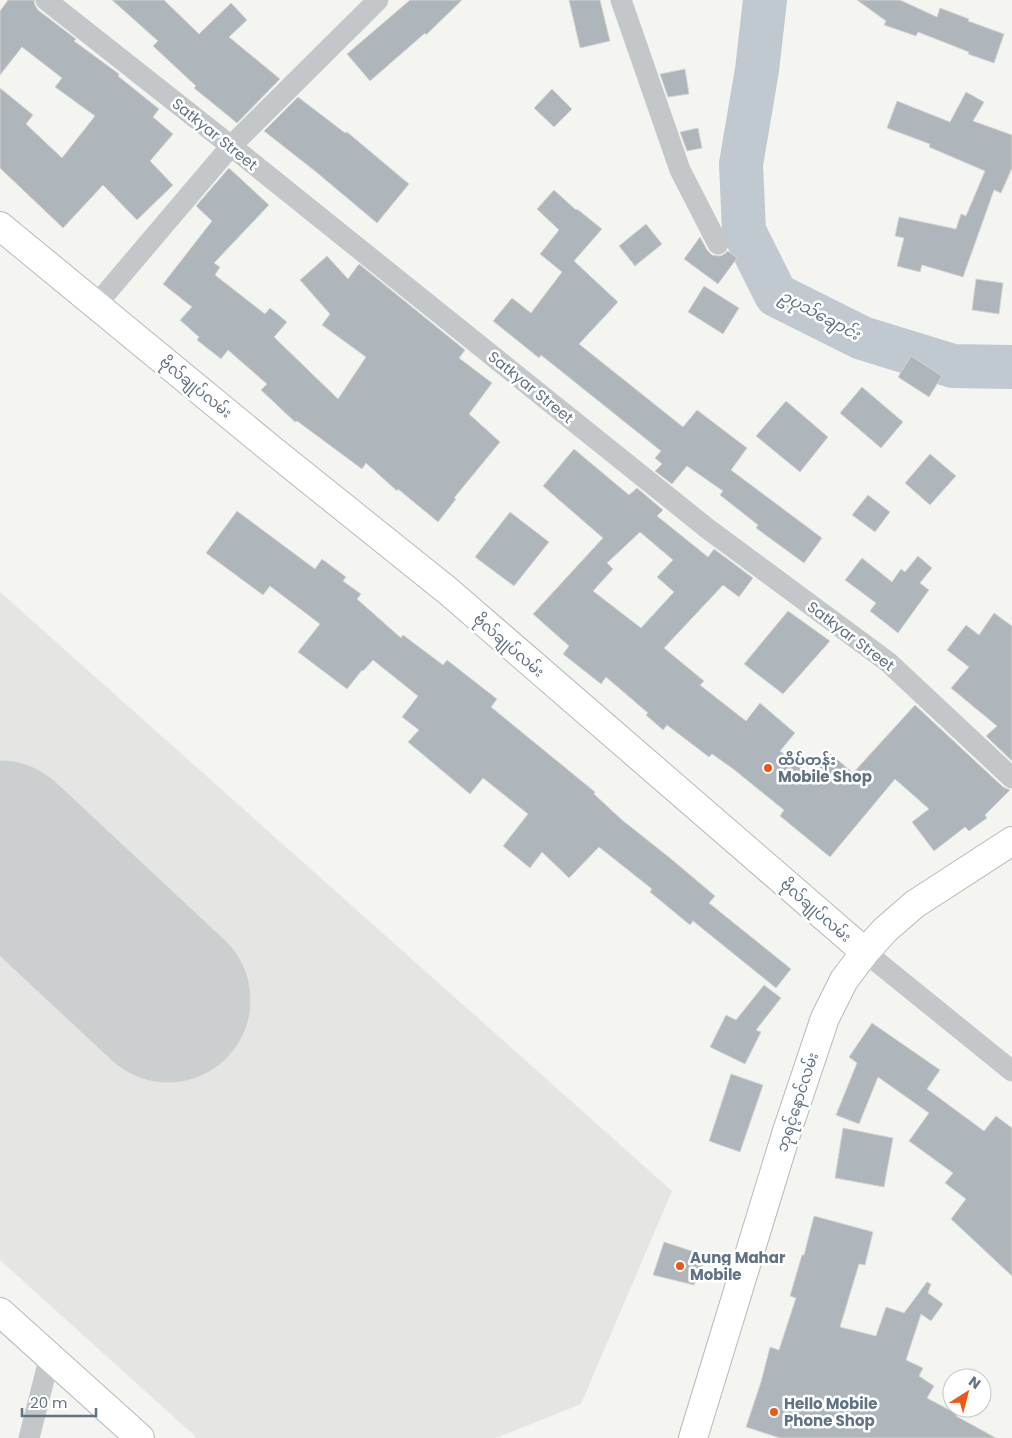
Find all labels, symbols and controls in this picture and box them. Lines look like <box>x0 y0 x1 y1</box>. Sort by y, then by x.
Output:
street label: Satkyar Street <box>168 93 262 175</box>
water label: ဥပုသ်ချောင်း <box>775 284 865 348</box>
street label: Satkyar Street <box>484 346 578 428</box>
street label: ဗိုလ်ချုပ်လမ်း <box>154 351 237 424</box>
street label: Satkyar Street <box>803 596 899 676</box>
street label: ဗိုလ်ချုပ်လမ်း <box>468 608 549 683</box>
place label: ထိပ်တန်း Mobile Shop <box>778 749 872 787</box>
marker: ထိပ်တန်း Mobile Shop <box>762 762 774 774</box>
street label: ဗိုလ်ချုပ်လမ်း <box>775 873 856 948</box>
street label: ဘုရင့်နောင်လမ်း <box>771 1050 825 1155</box>
place label: Aung Mahar Mobile <box>690 1247 786 1285</box>
marker: Aung Mahar Mobile <box>674 1260 686 1272</box>
north arrow <box>942 1368 992 1418</box>
text: N <box>965 1371 985 1394</box>
scale bar <box>22 1386 96 1418</box>
text: 20 m <box>30 1392 68 1413</box>
place label: Hello Mobile Phone Shop <box>784 1393 877 1431</box>
marker: Hello Mobile Phone Shop <box>768 1406 780 1418</box>

